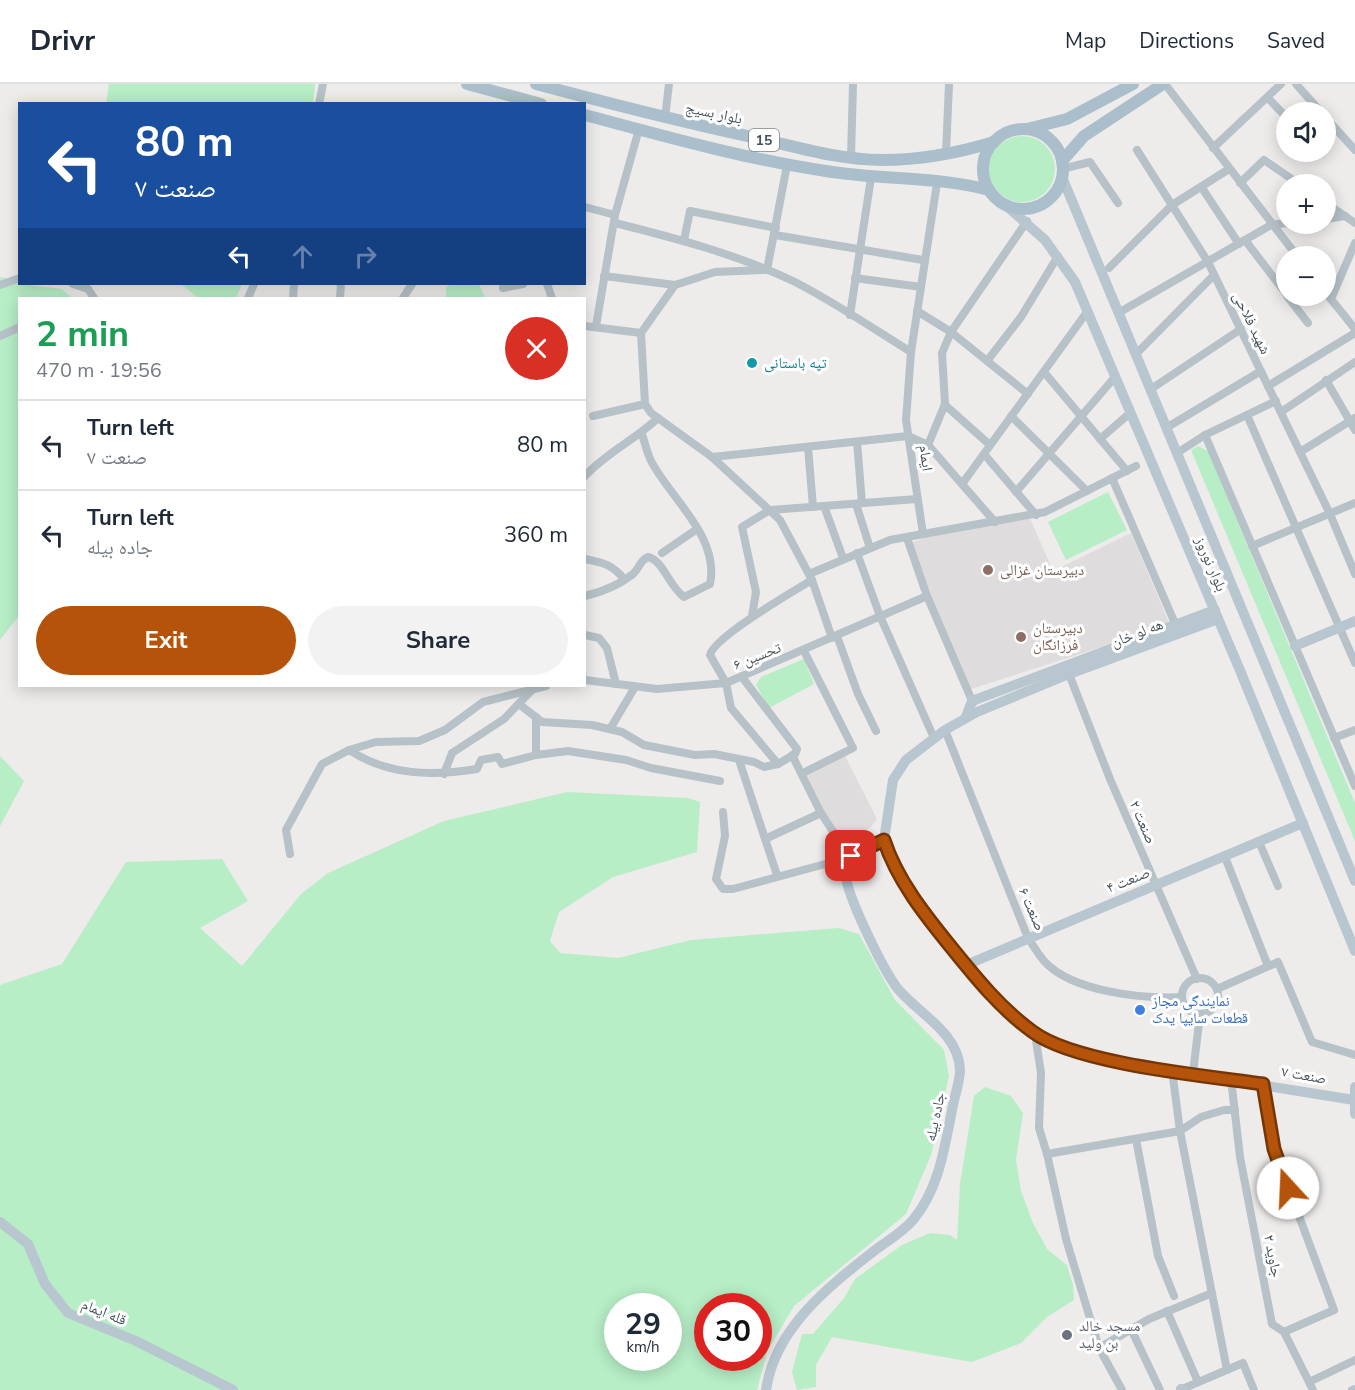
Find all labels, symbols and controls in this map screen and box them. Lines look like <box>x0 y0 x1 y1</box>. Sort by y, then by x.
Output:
text: Drivr <box>30 22 95 60</box>
text: Map <box>1065 27 1106 55</box>
text: Directions <box>1139 27 1234 55</box>
text: Saved <box>1267 27 1325 55</box>
street label: بلوار بسیج <box>684 97 744 129</box>
map controls <box>1276 102 1336 306</box>
button: sound <box>1276 102 1336 162</box>
text: 80 m <box>135 114 234 171</box>
icon: left <box>36 126 114 204</box>
road number: 15 <box>749 129 779 151</box>
text: صنعت ۷ <box>135 170 216 207</box>
button: + <box>1276 174 1336 234</box>
icon: left <box>223 240 256 273</box>
icon: ahead <box>286 240 319 273</box>
icon: right <box>349 240 382 273</box>
button: − <box>1276 246 1336 306</box>
street label: شهید فلاحی <box>1228 288 1276 358</box>
text: 2 min <box>36 310 129 359</box>
button: close <box>505 317 568 380</box>
place label: تپه باستانی <box>764 353 827 373</box>
marker: تپه باستانی <box>745 356 759 370</box>
text: 470 m · 19:56 <box>36 357 162 384</box>
text: Turn left <box>87 413 174 443</box>
icon: left <box>36 429 69 462</box>
text: 80 m <box>517 430 568 460</box>
text: صنعت ۷ <box>87 444 147 471</box>
street label: ایمام <box>914 444 938 472</box>
text: Turn left <box>87 503 174 533</box>
icon: left <box>36 519 69 552</box>
text: 360 m <box>504 520 568 550</box>
street label: بلوار نوروز <box>1190 533 1231 595</box>
text: جاده بیله <box>87 534 153 561</box>
place label: دبیرستان غزالی <box>1000 560 1084 580</box>
marker: دبیرستان غزالی <box>981 563 995 577</box>
button: Exit <box>36 606 296 675</box>
button: Share <box>308 606 568 675</box>
street label: هه لو خان <box>1108 614 1166 652</box>
place label: دبیرستان فرزانگان <box>1033 618 1083 655</box>
marker: دبیرستان فرزانگان <box>1014 630 1028 644</box>
street label: تحسین ۶ <box>730 637 784 675</box>
street label: صنعت ۲ <box>1125 797 1161 847</box>
pin <box>825 830 876 881</box>
icon: arrive <box>834 839 867 872</box>
street label: صنعت ۴ <box>1103 862 1153 898</box>
street label: صنعت ۶ <box>1014 884 1050 934</box>
place label: نمایندگی مجاز قطعات سایپا یدک <box>1151 991 1248 1028</box>
marker: نمایندگی مجاز قطعات سایپا یدک <box>1133 1003 1147 1017</box>
street label: صنعت ۷ <box>1280 1061 1328 1089</box>
street label: جاده بیله <box>920 1090 950 1143</box>
position arrow <box>1256 1156 1320 1220</box>
street label: جاوید ۲ <box>1259 1233 1287 1280</box>
speed limit sign: 30 <box>694 1293 772 1371</box>
street label: قله ایمام <box>79 1294 129 1330</box>
text: 29 <box>625 1304 661 1345</box>
place label: مسجد خالد بن ولید <box>1079 1316 1141 1353</box>
marker: مسجد خالد بن ولید <box>1060 1328 1074 1342</box>
text: km/h <box>626 1337 660 1357</box>

